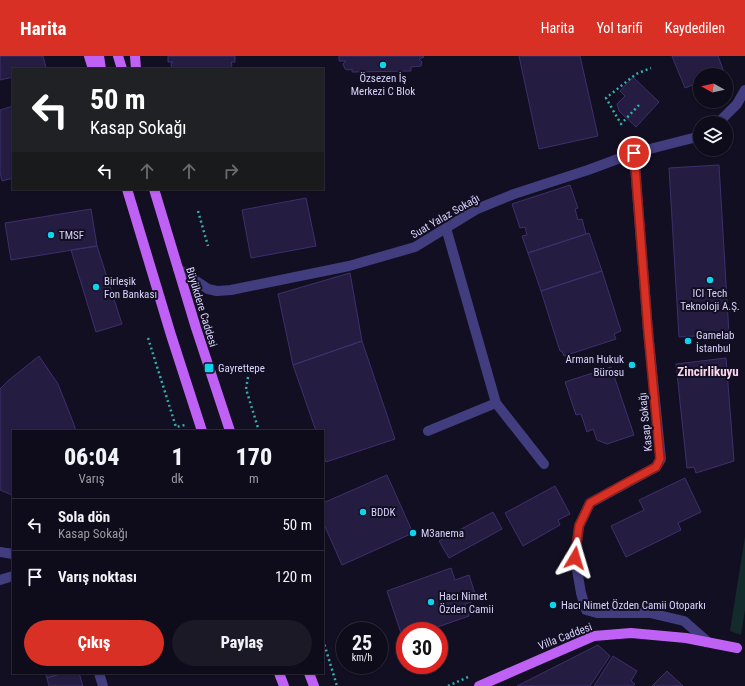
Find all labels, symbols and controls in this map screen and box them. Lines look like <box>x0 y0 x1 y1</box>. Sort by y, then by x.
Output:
text: Harita <box>20 17 66 40</box>
text: Harita <box>541 20 574 36</box>
text: Yol tarifi <box>596 20 643 36</box>
text: Kaydedilen <box>665 20 725 36</box>
marker: Özsezen İş Merkezi C Blok <box>378 60 388 70</box>
north arrow <box>693 68 733 108</box>
map controls <box>693 68 733 156</box>
place label: Özsezen İş Merkezi C Blok <box>351 72 415 98</box>
text: 50 m <box>90 83 146 116</box>
icon: left <box>24 84 76 136</box>
button: layers <box>693 116 733 156</box>
text: Kasap Sokağı <box>90 117 187 138</box>
pin <box>617 136 651 170</box>
icon: arrive <box>623 142 645 164</box>
icon: left <box>94 160 116 182</box>
icon: ahead <box>136 160 158 182</box>
icon: ahead <box>178 160 200 182</box>
icon: right <box>220 160 242 182</box>
street label: Suat Yalaz Sokağı <box>409 191 482 241</box>
place label: TMSF <box>59 229 84 242</box>
marker: TMSF <box>46 230 56 240</box>
street label: Büyükdere Caddesi <box>183 266 220 349</box>
place label: Birleşik Fon Bankası <box>104 275 157 301</box>
marker: ICI Tech Teknoloji A.Ş. <box>705 275 715 285</box>
marker: Birleşik Fon Bankası <box>91 282 101 292</box>
place label: ICI Tech Teknoloji A.Ş. <box>680 287 740 313</box>
place label: Gamelab İstanbul <box>696 329 734 355</box>
marker: Gamelab İstanbul <box>683 336 693 346</box>
place label: Arman Hukuk Bürosu <box>566 353 624 379</box>
marker: Arman Hukuk Bürosu <box>627 360 637 370</box>
marker: Gayrettepe <box>203 362 215 374</box>
place label: Gayrettepe <box>218 362 265 375</box>
district label: Zincirlikuyu <box>677 364 739 379</box>
street label: Kasap Sokağı <box>636 392 655 452</box>
text: 06:04 <box>64 443 119 471</box>
text: 1 <box>171 443 184 471</box>
text: 170 <box>236 443 272 471</box>
text: Varış <box>79 471 105 486</box>
text: dk <box>171 471 184 486</box>
text: m <box>249 471 259 486</box>
place label: BDDK <box>371 506 396 519</box>
marker: BDDK <box>358 507 368 517</box>
text: Sola dön <box>58 508 110 526</box>
icon: left <box>24 514 46 536</box>
text: 50 m <box>282 516 312 534</box>
text: Kasap Sokağı <box>58 526 128 541</box>
place label: M3anema <box>421 527 464 540</box>
marker: M3anema <box>408 528 418 538</box>
position arrow <box>554 537 596 579</box>
icon: arrive <box>24 566 46 588</box>
text: Varış noktası <box>58 568 137 586</box>
text: 120 m <box>275 568 312 586</box>
place label: Hacı Nimet Özden Camii <box>439 590 494 616</box>
marker: Hacı Nimet Özden Camii <box>426 597 436 607</box>
place label: Hacı Nimet Özden Camii Otoparkı <box>561 599 706 612</box>
marker: Hacı Nimet Özden Camii Otoparkı <box>548 600 558 610</box>
button: Çıkış <box>24 620 164 666</box>
button: Paylaş <box>172 620 312 666</box>
street label: Villa Caddesi <box>536 620 594 653</box>
speed limit sign: 30 <box>396 622 448 674</box>
text: 25 <box>352 631 372 655</box>
text: km/h <box>352 652 372 663</box>

